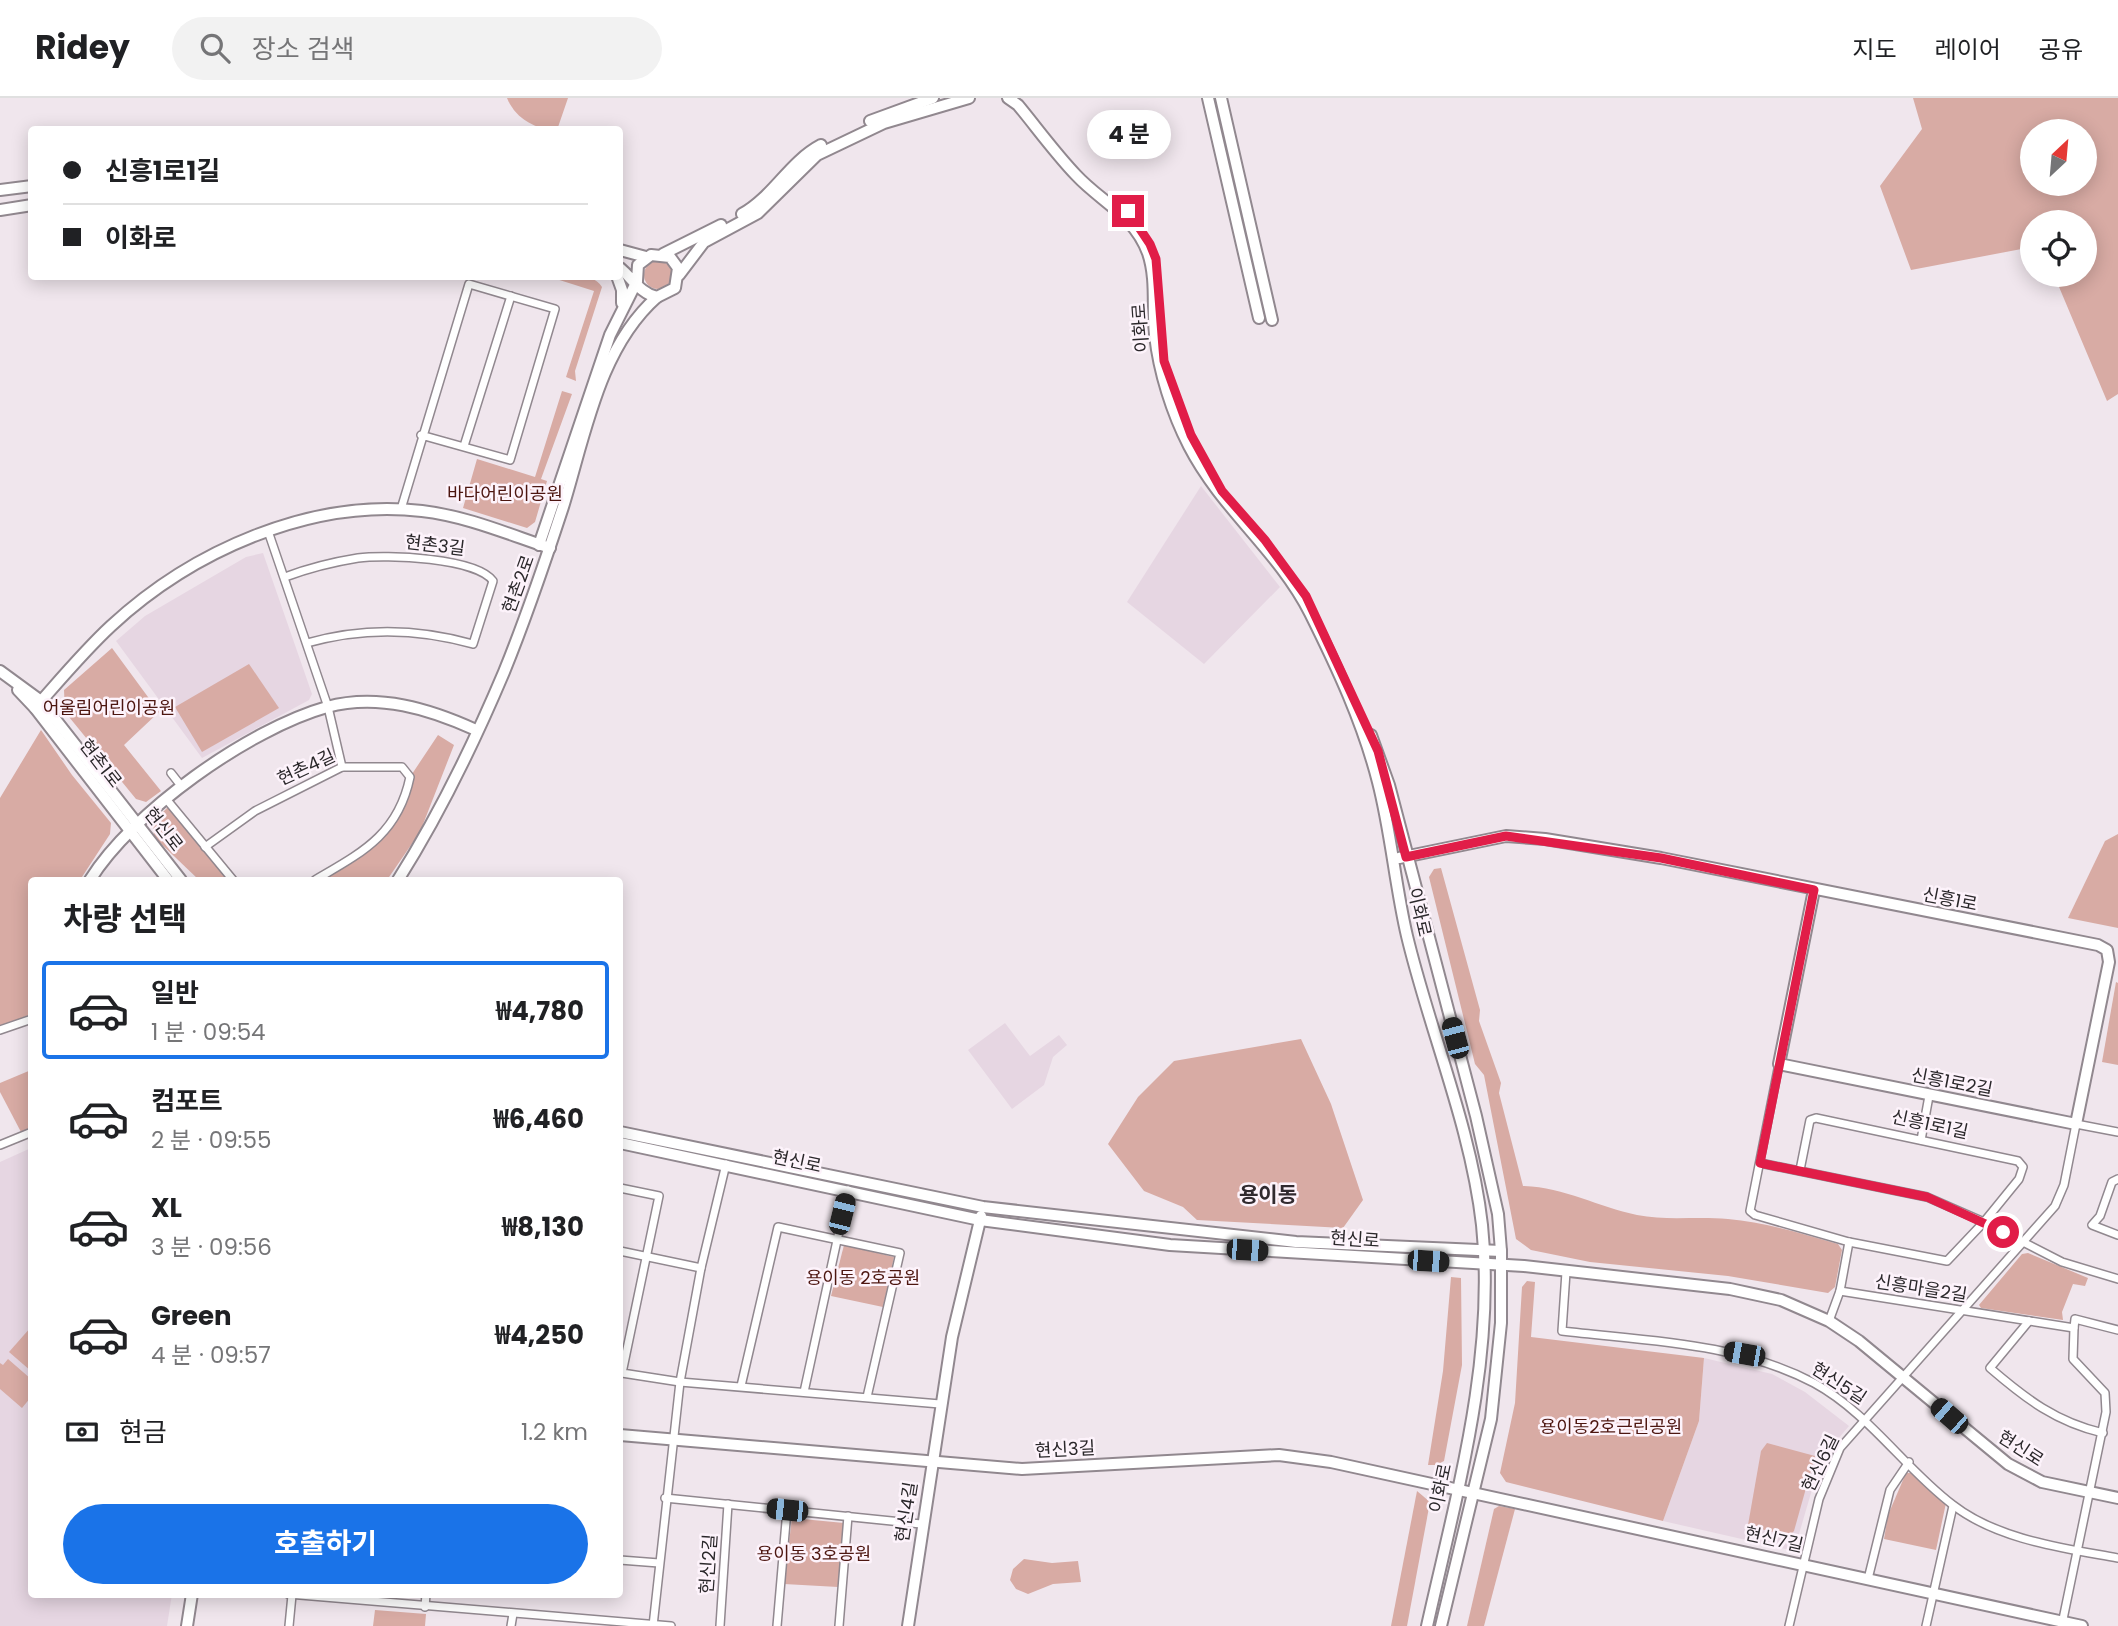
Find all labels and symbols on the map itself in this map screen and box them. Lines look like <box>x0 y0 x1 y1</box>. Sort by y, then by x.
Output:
callout: 4 분 <box>1086 109 1170 158</box>
north arrow <box>2020 119 2096 196</box>
route end <box>1112 195 1144 227</box>
street label: 이화로 <box>1126 302 1154 354</box>
park label: 바다어린이공원 <box>447 481 563 506</box>
street label: 현촌3길 <box>404 529 466 561</box>
street label: 현촌2로 <box>496 552 540 616</box>
park label: 어울림어린이공원 <box>43 695 175 720</box>
street label: 현촌1로 <box>74 733 128 793</box>
street label: 현촌4길 <box>273 743 339 791</box>
street label: 현신로 <box>139 802 189 856</box>
street label: 신흥1로 <box>1920 881 1980 917</box>
street label: 이화로 <box>1402 885 1438 939</box>
car <box>1440 1015 1471 1061</box>
street label: 신흥1로2길 <box>1909 1062 1995 1102</box>
street label: 신흥1로1길 <box>1889 1104 1971 1144</box>
street label: 현신로 <box>770 1144 824 1178</box>
district label: 용이동 <box>1239 1180 1297 1209</box>
car <box>827 1191 858 1237</box>
route start <box>1987 1216 2019 1248</box>
street label: 현신로 <box>1329 1225 1381 1253</box>
car <box>1226 1238 1269 1262</box>
car <box>1407 1249 1450 1273</box>
park label: 용이동 2호공원 <box>806 1265 920 1290</box>
street label: 신흥마을2길 <box>1873 1268 1969 1308</box>
car <box>1722 1340 1767 1368</box>
street label: 현신5길 <box>1807 1356 1871 1410</box>
car <box>1927 1394 1972 1438</box>
park label: 용이동2호근린공원 <box>1540 1414 1682 1439</box>
street label: 현신로 <box>1993 1424 2049 1472</box>
street label: 현신6길 <box>1795 1430 1845 1496</box>
street label: 현신3길 <box>1034 1435 1096 1463</box>
street label: 이화로 <box>1423 1461 1457 1515</box>
street label: 현신4길 <box>889 1480 923 1544</box>
car <box>766 1497 809 1523</box>
street label: 현신7길 <box>1742 1520 1806 1558</box>
street label: 현신2길 <box>693 1533 723 1595</box>
park label: 용이동 3호공원 <box>757 1541 871 1566</box>

